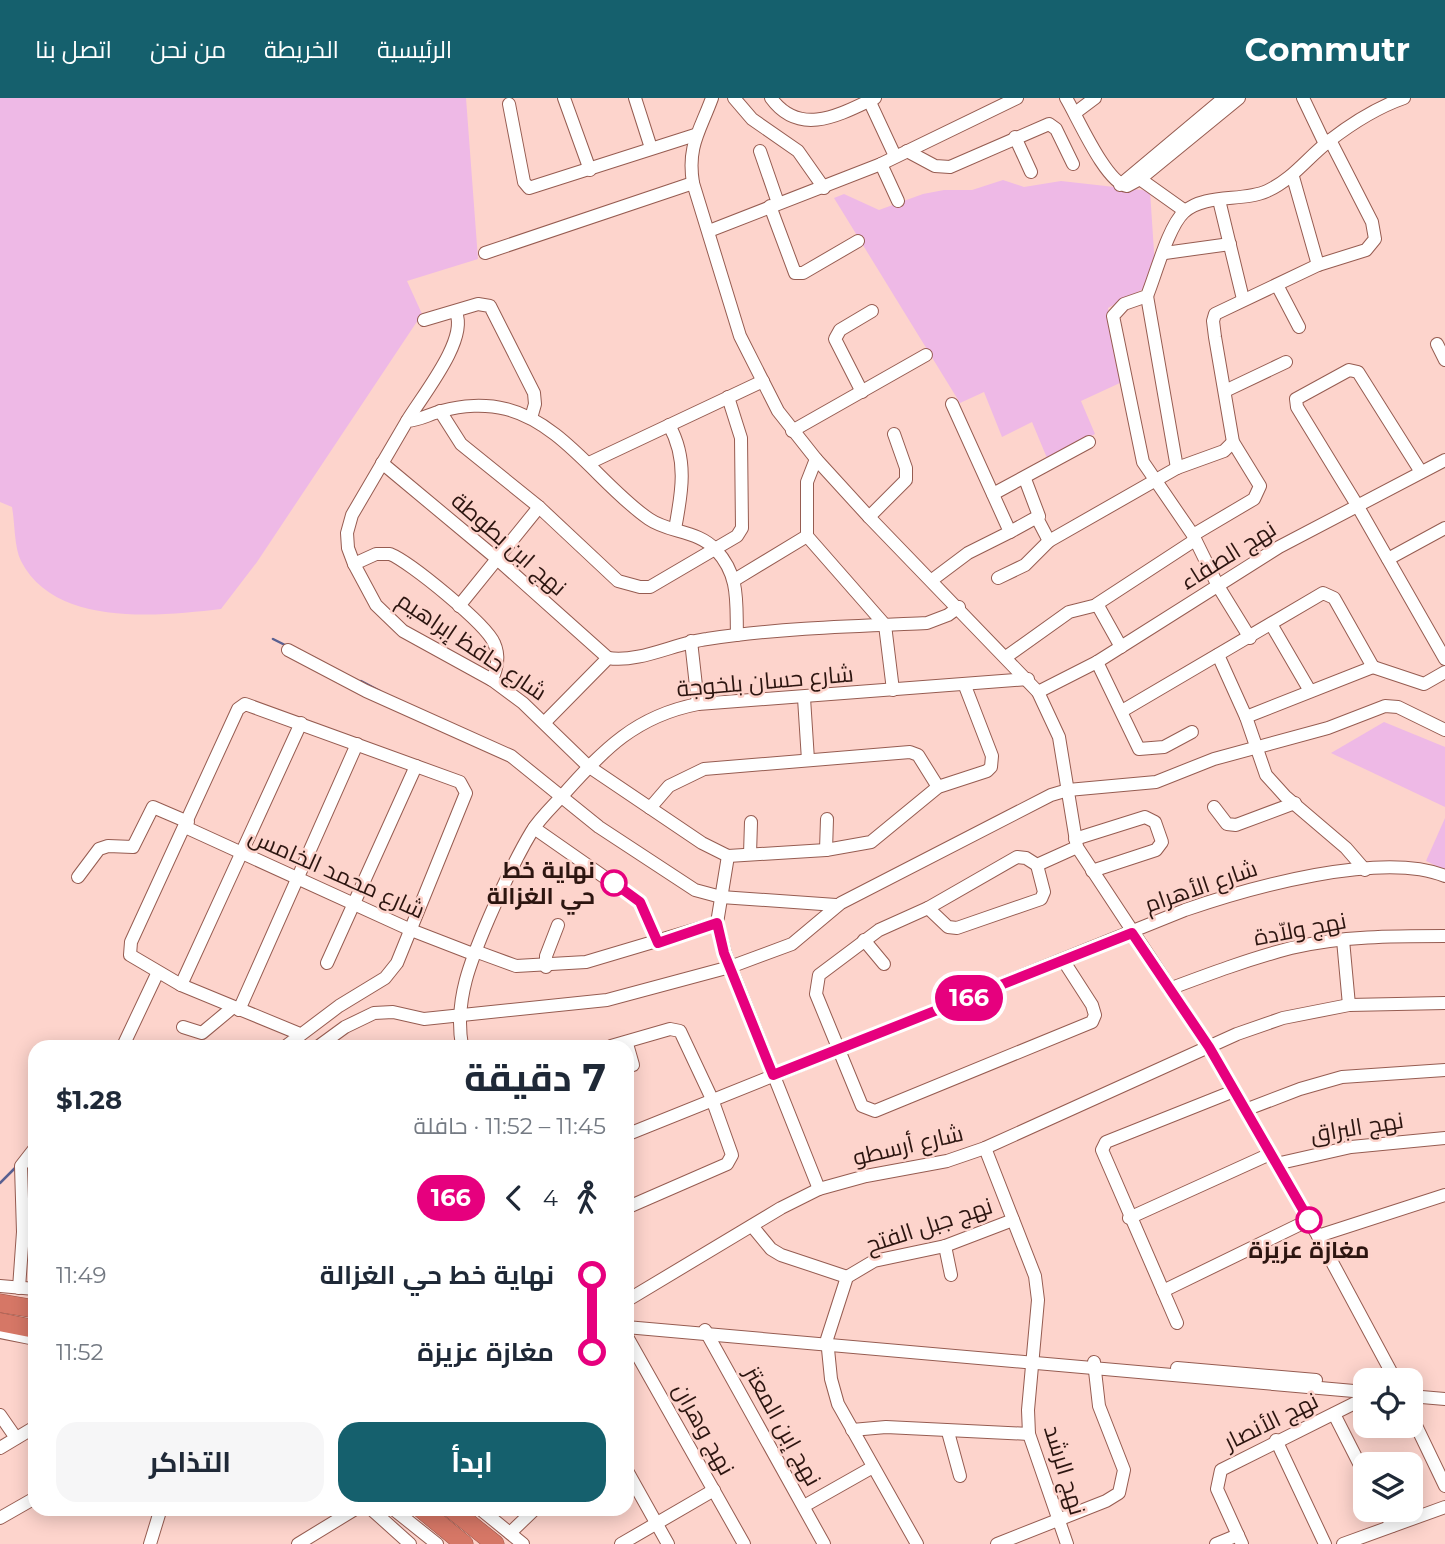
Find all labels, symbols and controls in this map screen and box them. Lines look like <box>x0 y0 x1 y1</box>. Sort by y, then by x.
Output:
text: Commutr <box>1245 29 1410 69</box>
text: اتصل بنا <box>35 35 112 64</box>
text: من نحن <box>150 35 226 64</box>
text: الخريطة <box>264 35 339 64</box>
text: الرئيسية <box>377 35 452 64</box>
street label: نهج ابن بطوطة <box>444 486 572 603</box>
street label: نهج الصفاء <box>1175 515 1282 597</box>
street label: شارع حافظ إبراهيم <box>391 586 552 708</box>
street label: شارع حسان بلخوجة <box>675 659 855 705</box>
street label: شارع محمد الخامس <box>244 822 429 926</box>
street label: شارع الأهرام <box>1141 854 1262 920</box>
place label: نهاية خط حي الغزالة <box>487 856 595 915</box>
marker: نهاية خط حي الغزالة <box>601 870 627 896</box>
street label: نهج ولاّدة <box>1251 906 1349 954</box>
line badge: 166 <box>929 975 1009 1021</box>
text: 166 <box>949 983 989 1012</box>
text: 7 دقيقة <box>464 1054 606 1101</box>
text: $1.28 <box>56 1084 122 1116</box>
street label: نهج البراق <box>1308 1106 1406 1150</box>
text: 11:45 – 11:52 · حافلة <box>414 1112 606 1140</box>
street label: شارع أرسطو <box>850 1118 966 1173</box>
icon: back <box>495 1179 533 1217</box>
icon: walk <box>568 1179 606 1217</box>
text: 166 <box>431 1183 471 1212</box>
text: 4 <box>543 1184 558 1212</box>
street label: نهج جبل الفتح <box>862 1191 997 1261</box>
marker: مغازة عزيزة <box>1296 1207 1322 1233</box>
place label: مغازة عزيزة <box>1249 1236 1369 1264</box>
text: نهاية خط حي الغزالة <box>320 1259 554 1291</box>
text: 11:49 <box>56 1261 107 1289</box>
text: مغازة عزيزة <box>417 1336 554 1368</box>
text: 11:52 <box>56 1338 103 1366</box>
street label: نهج إبن المعتز <box>736 1359 827 1492</box>
map controls <box>1353 1368 1423 1522</box>
button: locate <box>1353 1368 1423 1438</box>
street label: نهج وهران <box>666 1378 741 1481</box>
street label: نهج الأنصار <box>1218 1386 1324 1458</box>
button: التذاكر <box>56 1422 324 1502</box>
button: ابدأ <box>338 1422 606 1502</box>
street label: نهج الرشد <box>1036 1422 1092 1519</box>
button: layers <box>1353 1452 1423 1522</box>

